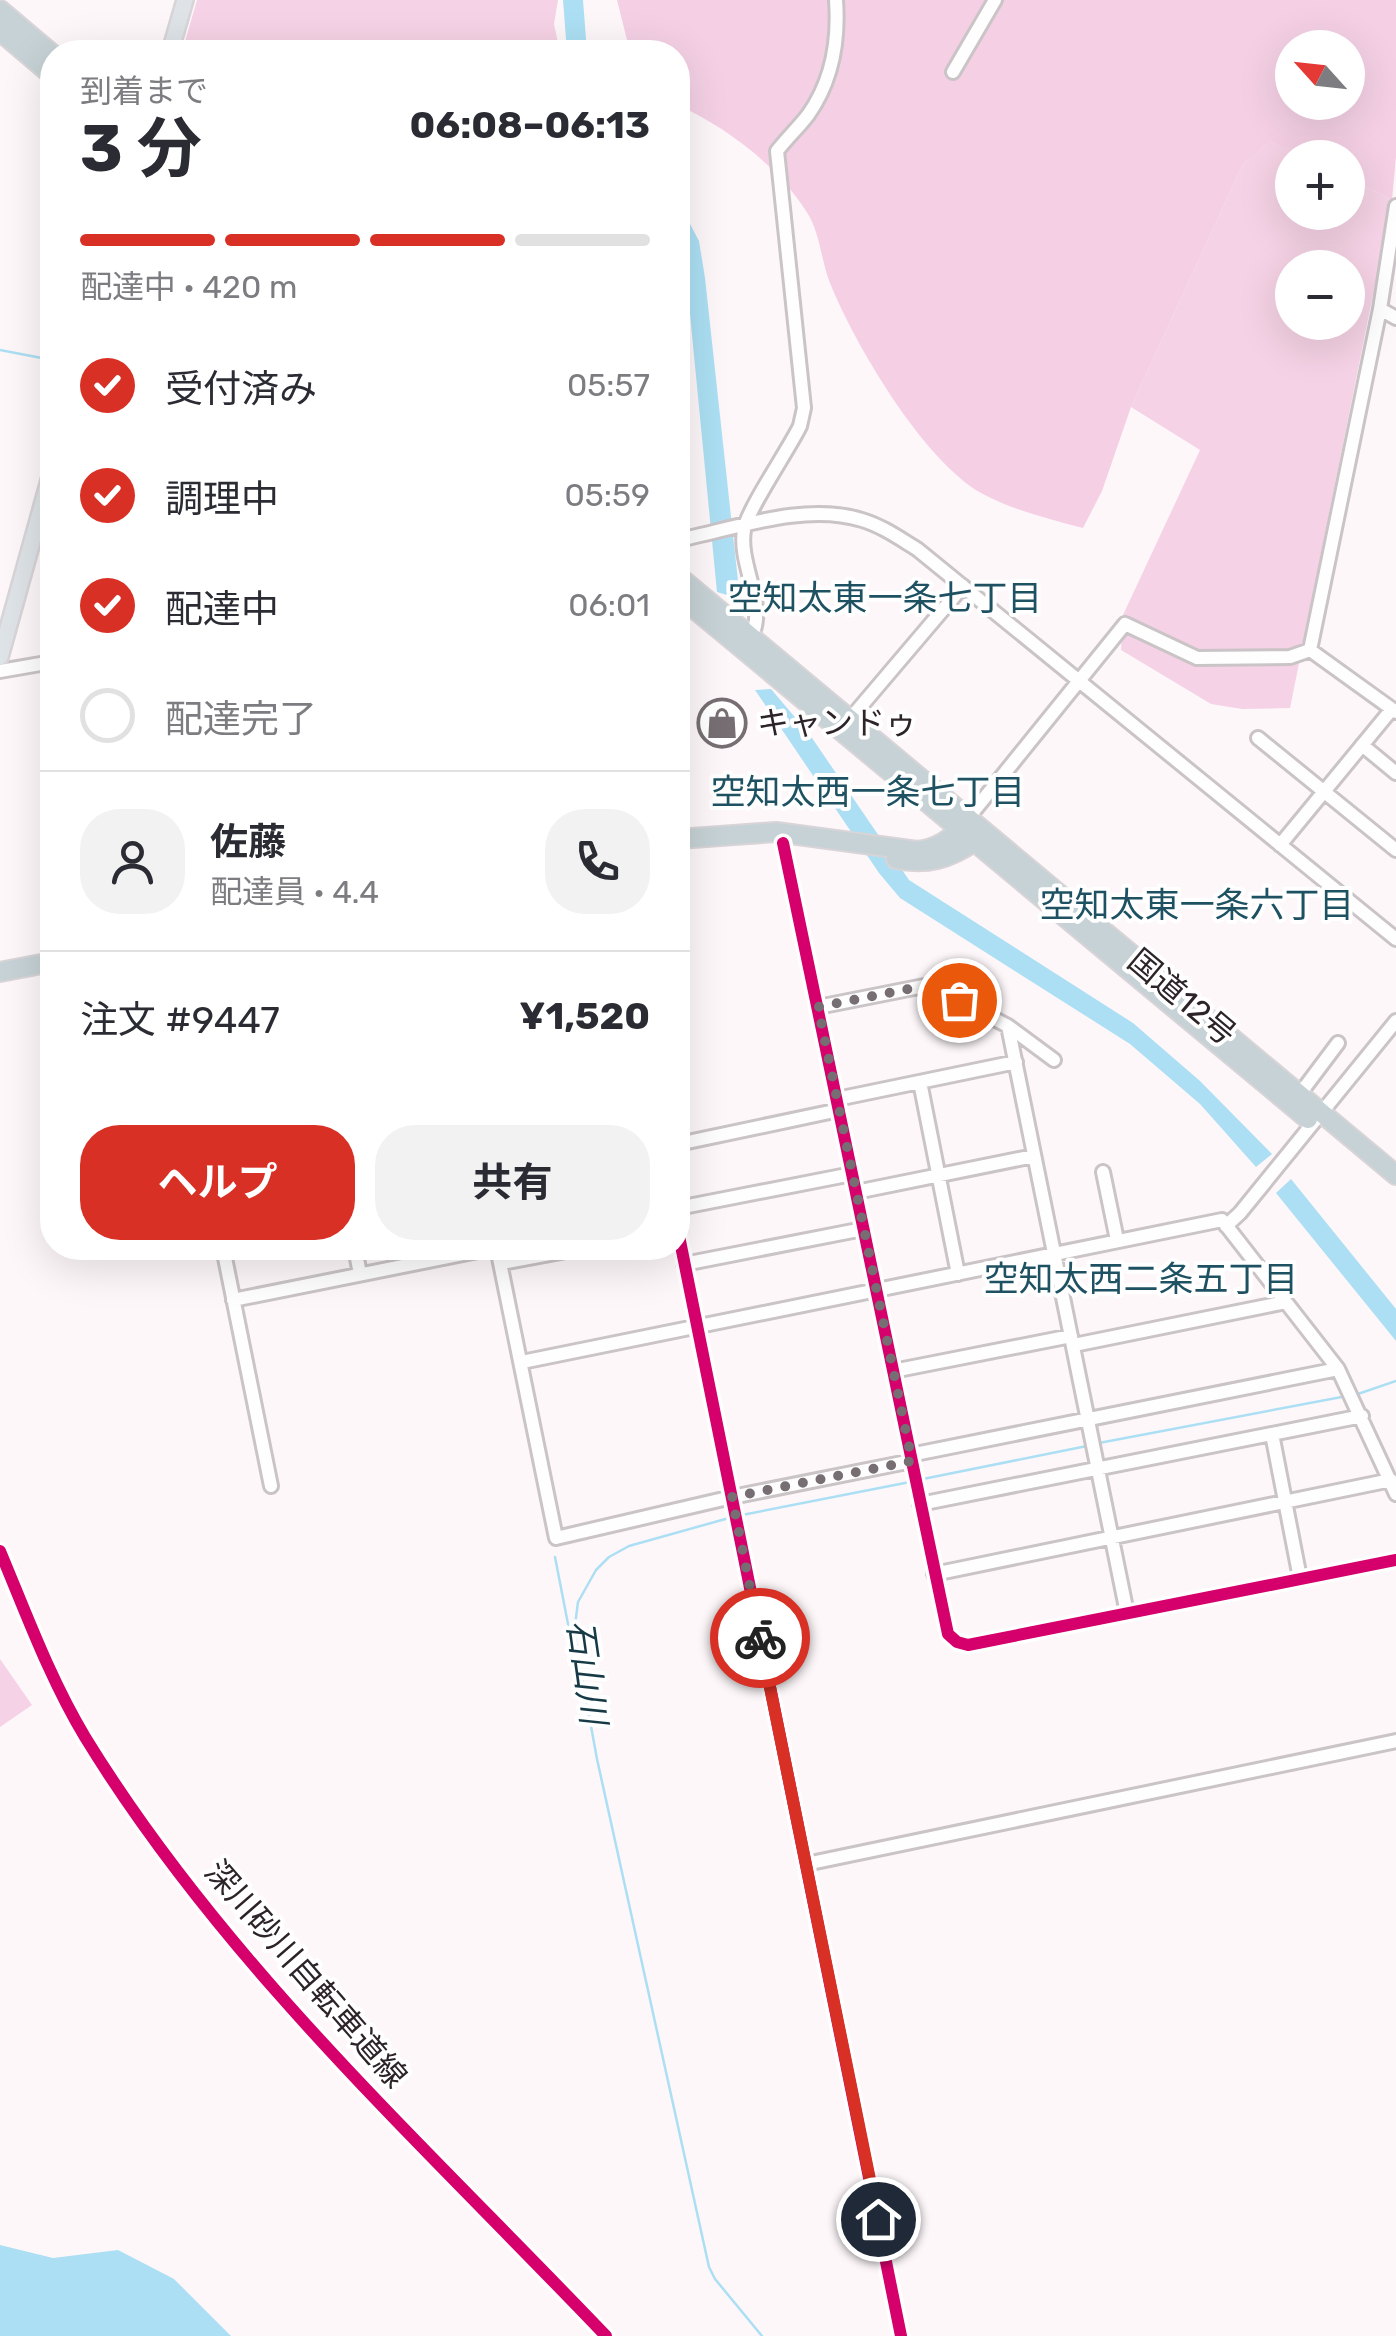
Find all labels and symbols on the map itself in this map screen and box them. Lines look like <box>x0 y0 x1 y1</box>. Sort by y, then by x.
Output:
north arrow <box>1275 30 1365 120</box>
district label: 空知太東一条七丁目 <box>727 577 1043 619</box>
shop icon: キャンドゥ <box>696 697 748 749</box>
place label: キャンドゥ <box>757 704 917 742</box>
district label: 空知太西一条七丁目 <box>710 771 1026 813</box>
district label: 空知太東一条六丁目 <box>1039 884 1355 926</box>
street label: 国道12号 <box>1121 941 1243 1053</box>
pin <box>917 958 1002 1043</box>
district label: 空知太西二条五丁目 <box>983 1258 1299 1300</box>
courier <box>710 1588 810 1688</box>
water label: 石山川 <box>559 1617 616 1731</box>
street label: 深川砂川自転車道線 <box>197 1853 415 2095</box>
pin <box>836 2177 921 2262</box>

